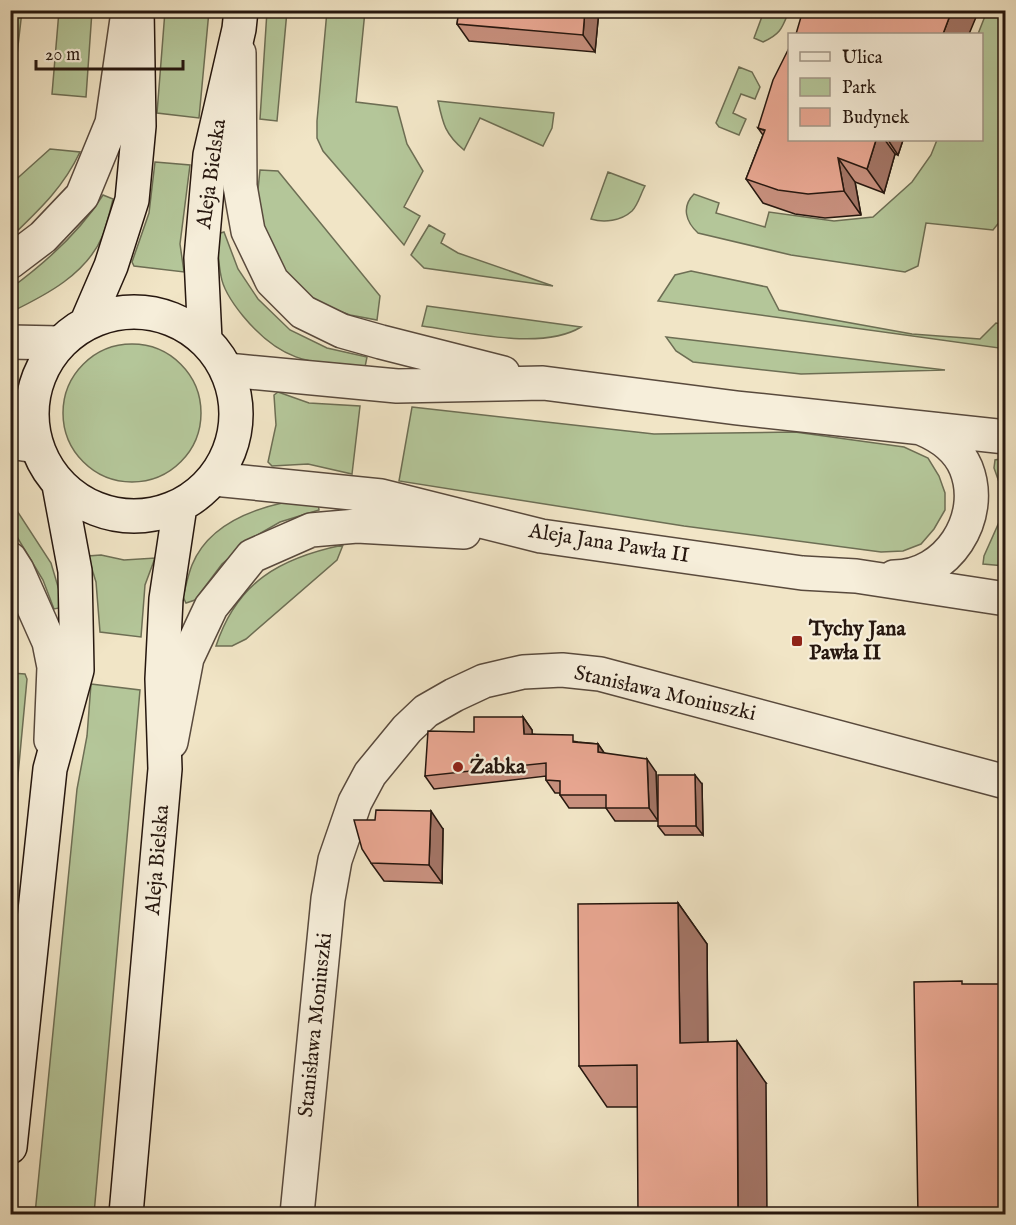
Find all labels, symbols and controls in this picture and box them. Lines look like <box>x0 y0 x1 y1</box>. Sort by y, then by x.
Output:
scale bar <box>36 33 183 71</box>
legend <box>788 33 983 141</box>
text: 20 m <box>45 44 80 67</box>
text: Ulica <box>842 47 883 70</box>
text: Park <box>842 77 877 100</box>
text: Budynek <box>842 107 909 130</box>
street label: Aleja Bielska <box>191 116 233 232</box>
street label: Aleja Jana Pawła II <box>526 518 691 570</box>
place label: Tychy Jana Pawła II <box>808 616 906 667</box>
marker: Tychy Jana Pawła II <box>790 634 804 648</box>
street label: Stanisława Moniuszki <box>572 660 758 728</box>
place label: Żabka <box>470 753 526 781</box>
marker: Żabka <box>451 760 465 774</box>
street label: Aleja Bielska <box>140 803 176 917</box>
street label: Stanisława Moniuszki <box>293 931 339 1119</box>

